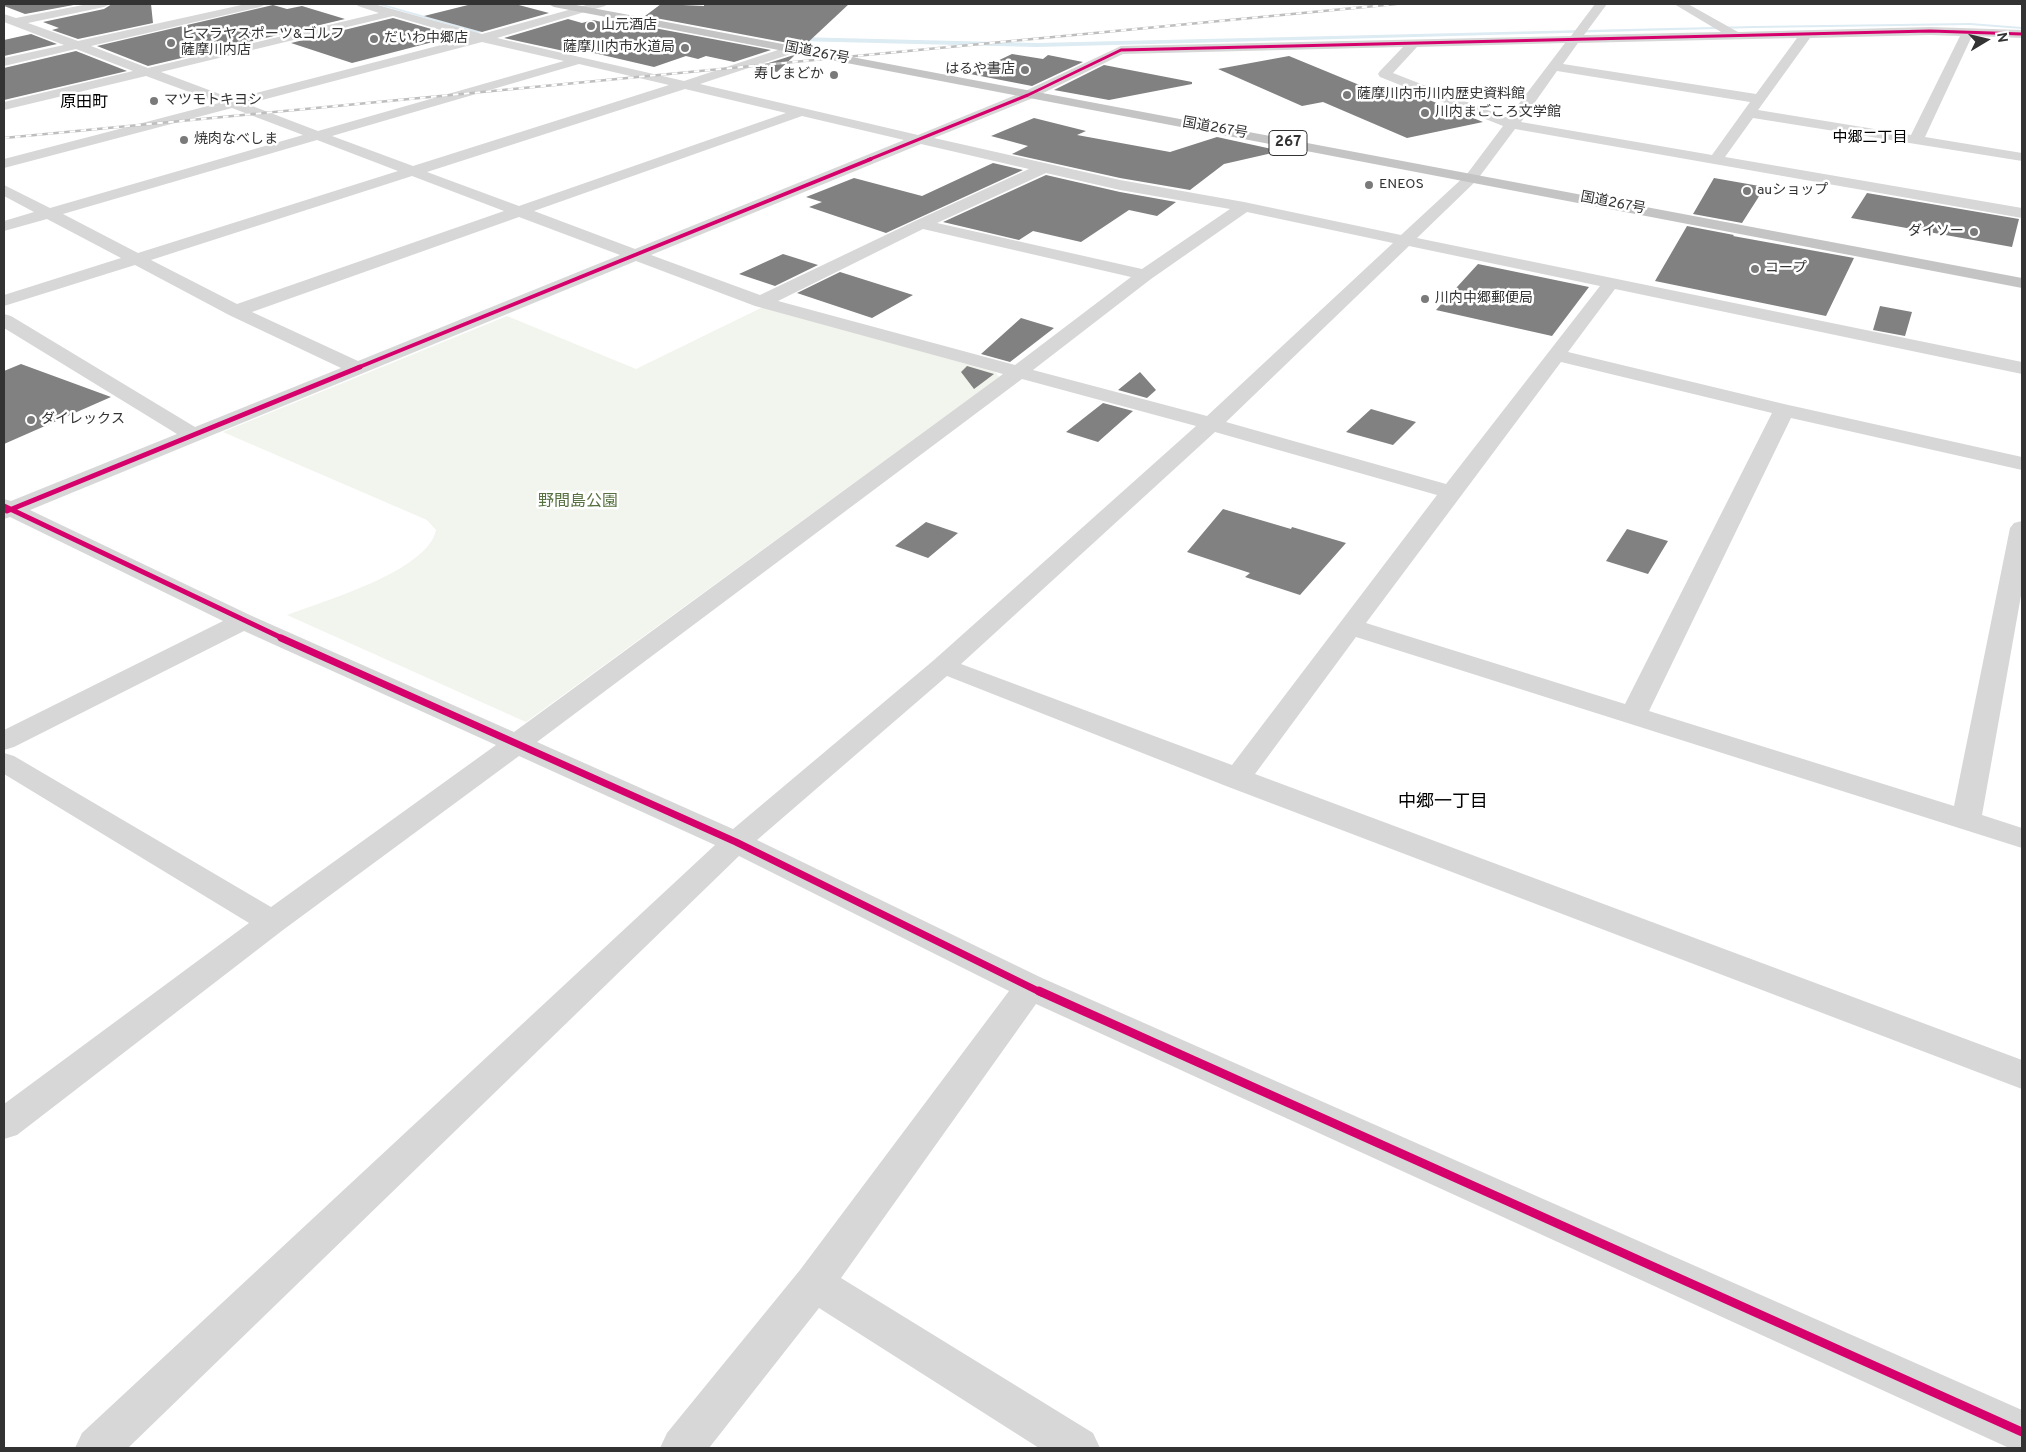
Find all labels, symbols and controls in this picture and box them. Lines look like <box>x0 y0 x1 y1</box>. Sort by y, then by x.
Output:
north arrow <box>1961 15 2011 65</box>
place label: 山元酒店 <box>601 18 657 34</box>
marker: 山元酒店 <box>585 20 597 32</box>
place label: ヒマラヤスポーツ&ゴルフ 薩摩川内店 <box>181 27 344 59</box>
place label: だいわ中郷店 <box>384 31 468 47</box>
text: N <box>1992 31 2010 44</box>
marker: だいわ中郷店 <box>368 33 380 45</box>
marker: ヒマラヤスポーツ&ゴルフ 薩摩川内店 <box>165 37 177 49</box>
street label: 国道267号 <box>783 39 851 69</box>
place label: 薩摩川内市水道局 <box>563 40 675 56</box>
marker: 薩摩川内市水道局 <box>679 42 691 54</box>
place label: はるや書店 <box>945 62 1015 78</box>
marker: はるや書店 <box>1019 64 1031 76</box>
place label: 寿しまどか <box>754 67 824 83</box>
marker: 寿しまどか <box>828 69 840 81</box>
place label: 薩摩川内市川内歴史資料館 <box>1357 87 1525 103</box>
marker: 薩摩川内市川内歴史資料館 <box>1341 89 1353 101</box>
place label: マツモトキヨシ <box>164 93 262 109</box>
district label: 原田町 <box>60 94 108 114</box>
marker: マツモトキヨシ <box>148 95 160 107</box>
place label: 川内まごころ文学館 <box>1435 105 1561 121</box>
marker: 川内まごころ文学館 <box>1419 107 1431 119</box>
street label: 国道267号 <box>1181 115 1249 143</box>
road number: 267 <box>1269 130 1307 156</box>
district label: 中郷二丁目 <box>1833 130 1907 148</box>
place label: 焼肉なべしま <box>194 132 278 148</box>
marker: 焼肉なべしま <box>178 134 190 146</box>
place label: ENEOS <box>1379 177 1424 193</box>
marker: ENEOS <box>1363 179 1375 191</box>
place label: auショップ <box>1757 183 1828 199</box>
marker: auショップ <box>1741 185 1753 197</box>
street label: 国道267号 <box>1579 189 1647 219</box>
place label: ダイソー <box>1908 224 1964 240</box>
marker: ダイソー <box>1968 226 1980 238</box>
place label: コープ <box>1765 261 1807 277</box>
marker: コープ <box>1749 263 1761 275</box>
place label: 川内中郷郵便局 <box>1435 291 1533 307</box>
marker: 川内中郷郵便局 <box>1419 293 1431 305</box>
place label: ダイレックス <box>41 412 125 428</box>
marker: ダイレックス <box>25 414 37 426</box>
park label: 野間島公園 <box>538 493 618 513</box>
district label: 中郷一丁目 <box>1398 792 1488 814</box>

